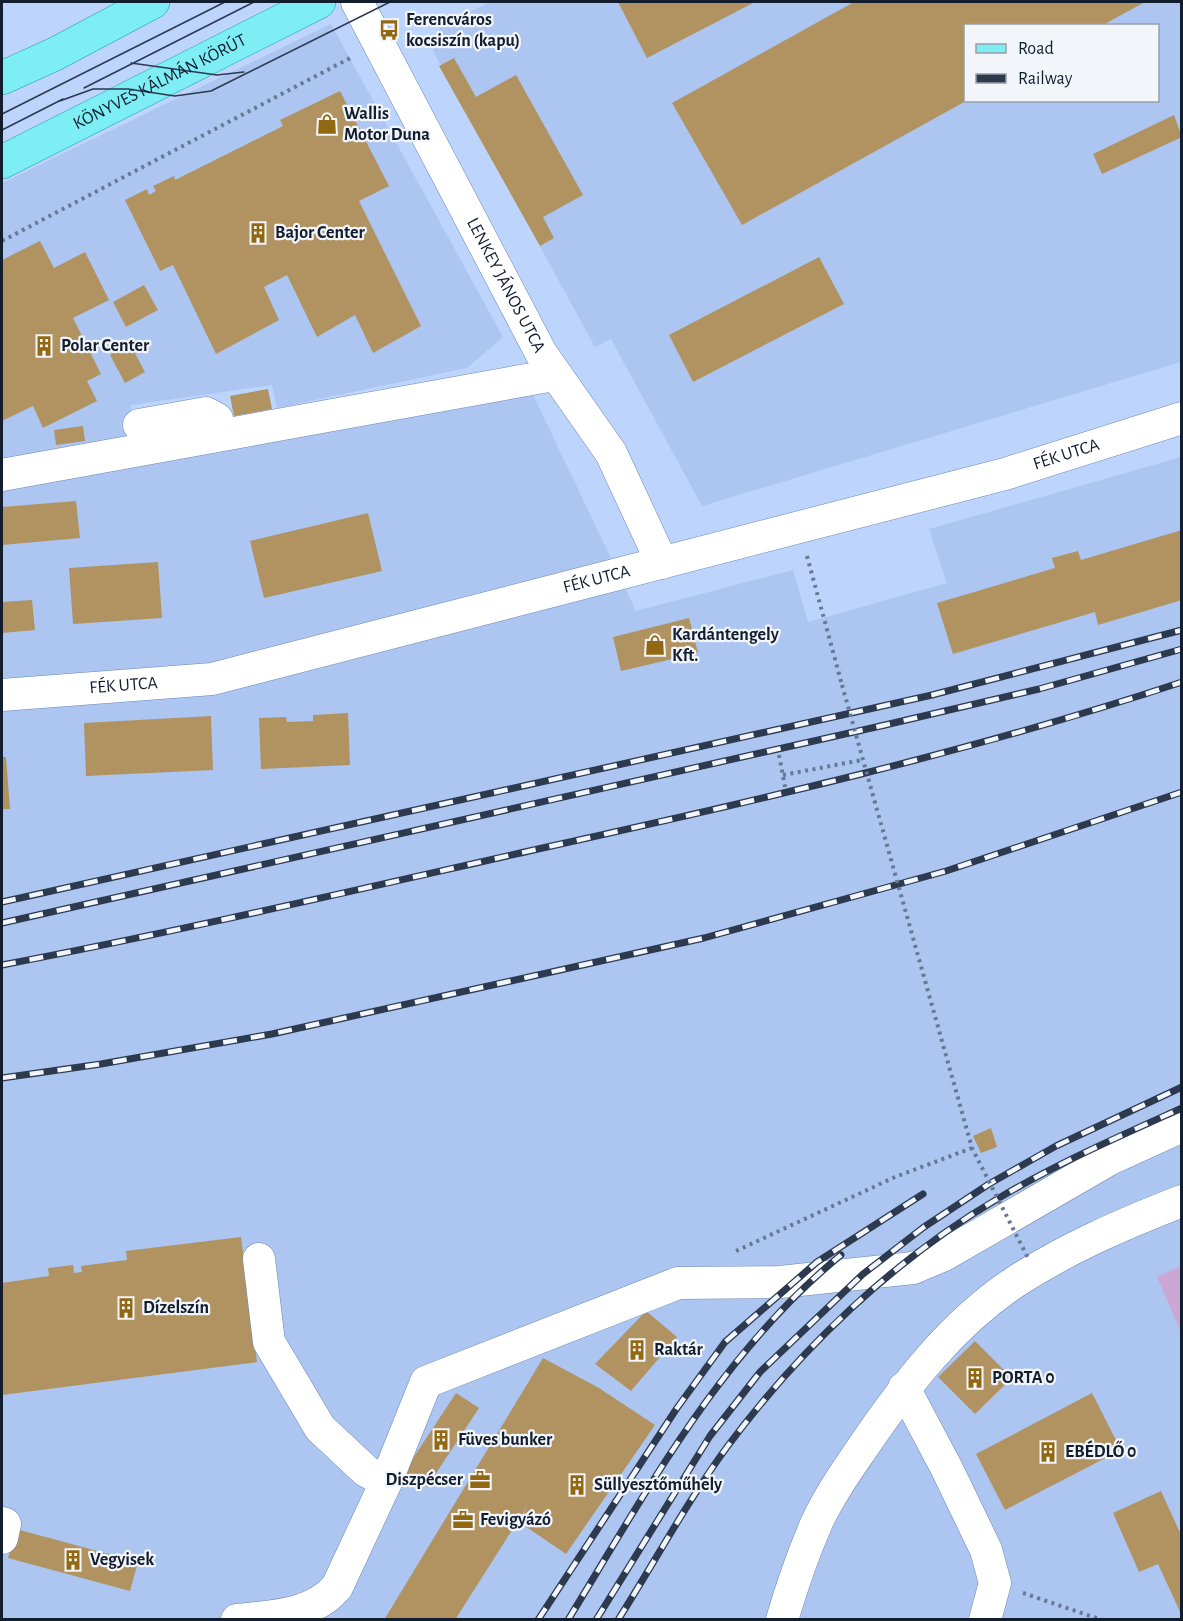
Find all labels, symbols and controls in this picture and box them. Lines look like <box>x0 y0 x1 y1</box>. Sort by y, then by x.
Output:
place label: Ferencváros kocsiszín (kapu) <box>406 11 520 50</box>
bus stop icon: Ferencváros kocsiszín (kapu) <box>377 18 401 42</box>
legend <box>964 24 1159 102</box>
street label: KÖNYVES KÁLMÁN KÖRÚT <box>71 31 250 133</box>
text: Road <box>1018 40 1054 58</box>
text: Railway <box>1018 70 1073 88</box>
place label: Wallis Motor Duna <box>344 105 430 144</box>
shop icon: Wallis Motor Duna <box>315 112 339 136</box>
street label: LENKEY JÁNOS UTCA <box>463 215 549 356</box>
building icon: Bajor Center <box>246 221 270 245</box>
place label: Bajor Center <box>275 224 365 242</box>
building icon: Polar Center <box>32 334 56 358</box>
place label: Polar Center <box>61 337 150 355</box>
street label: FÉK UTCA <box>1031 436 1102 474</box>
street label: FÉK UTCA <box>561 562 633 597</box>
place label: Kardántengely Kft. <box>672 626 780 665</box>
shop icon: Kardántengely Kft. <box>643 633 667 657</box>
street label: FÉK UTCA <box>89 674 159 697</box>
building icon: Dízelszín <box>114 1296 138 1320</box>
place label: Dízelszín <box>143 1299 209 1317</box>
building icon: Raktár <box>625 1338 649 1362</box>
place label: Raktár <box>654 1341 704 1359</box>
building icon: PORTA 0 <box>963 1366 987 1390</box>
place label: PORTA 0 <box>992 1369 1055 1387</box>
building icon: Füves bunker <box>429 1428 453 1452</box>
place label: Füves bunker <box>458 1431 553 1449</box>
building icon: EBÉDLŐ 0 <box>1036 1440 1060 1464</box>
place label: EBÉDLŐ 0 <box>1065 1440 1136 1461</box>
office icon: Diszpécser <box>468 1468 492 1492</box>
place label: Diszpécser <box>386 1471 464 1489</box>
building icon: Süllyesztőműhely <box>565 1473 589 1497</box>
place label: Süllyesztőműhely <box>594 1476 723 1494</box>
office icon: Fevigyázó <box>451 1508 475 1532</box>
place label: Fevigyázó <box>480 1511 551 1529</box>
building icon: Vegyisek <box>61 1548 85 1572</box>
place label: Vegyisek <box>90 1551 154 1569</box>

